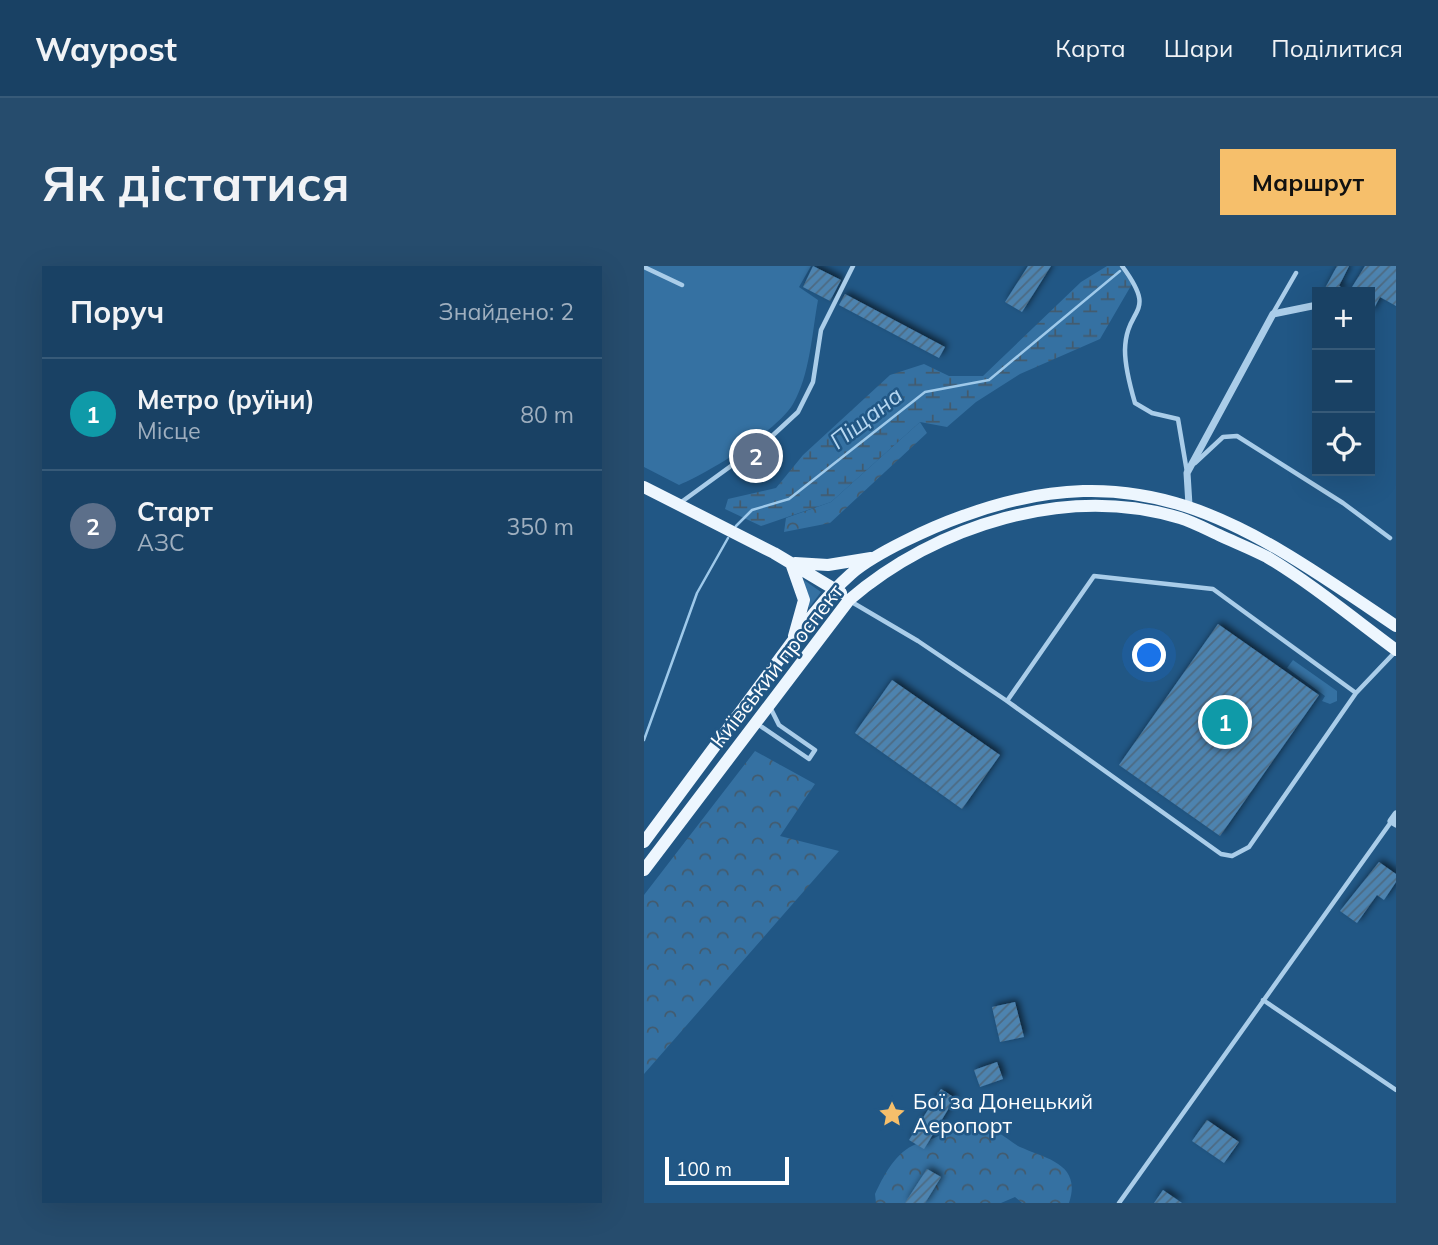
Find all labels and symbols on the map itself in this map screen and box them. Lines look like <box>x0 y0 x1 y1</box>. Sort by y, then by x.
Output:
water label: Піщана <box>823 380 908 455</box>
pin: 2 <box>733 430 779 482</box>
street label: Київський проспект <box>704 578 848 752</box>
your location <box>1132 638 1166 672</box>
pin: 1 <box>1202 696 1248 748</box>
place label: Бої за Донецький Аеропорт <box>913 1088 1093 1138</box>
place icon: Бої за Донецький Аеропорт <box>877 1099 907 1129</box>
scale bar <box>665 1154 789 1186</box>

